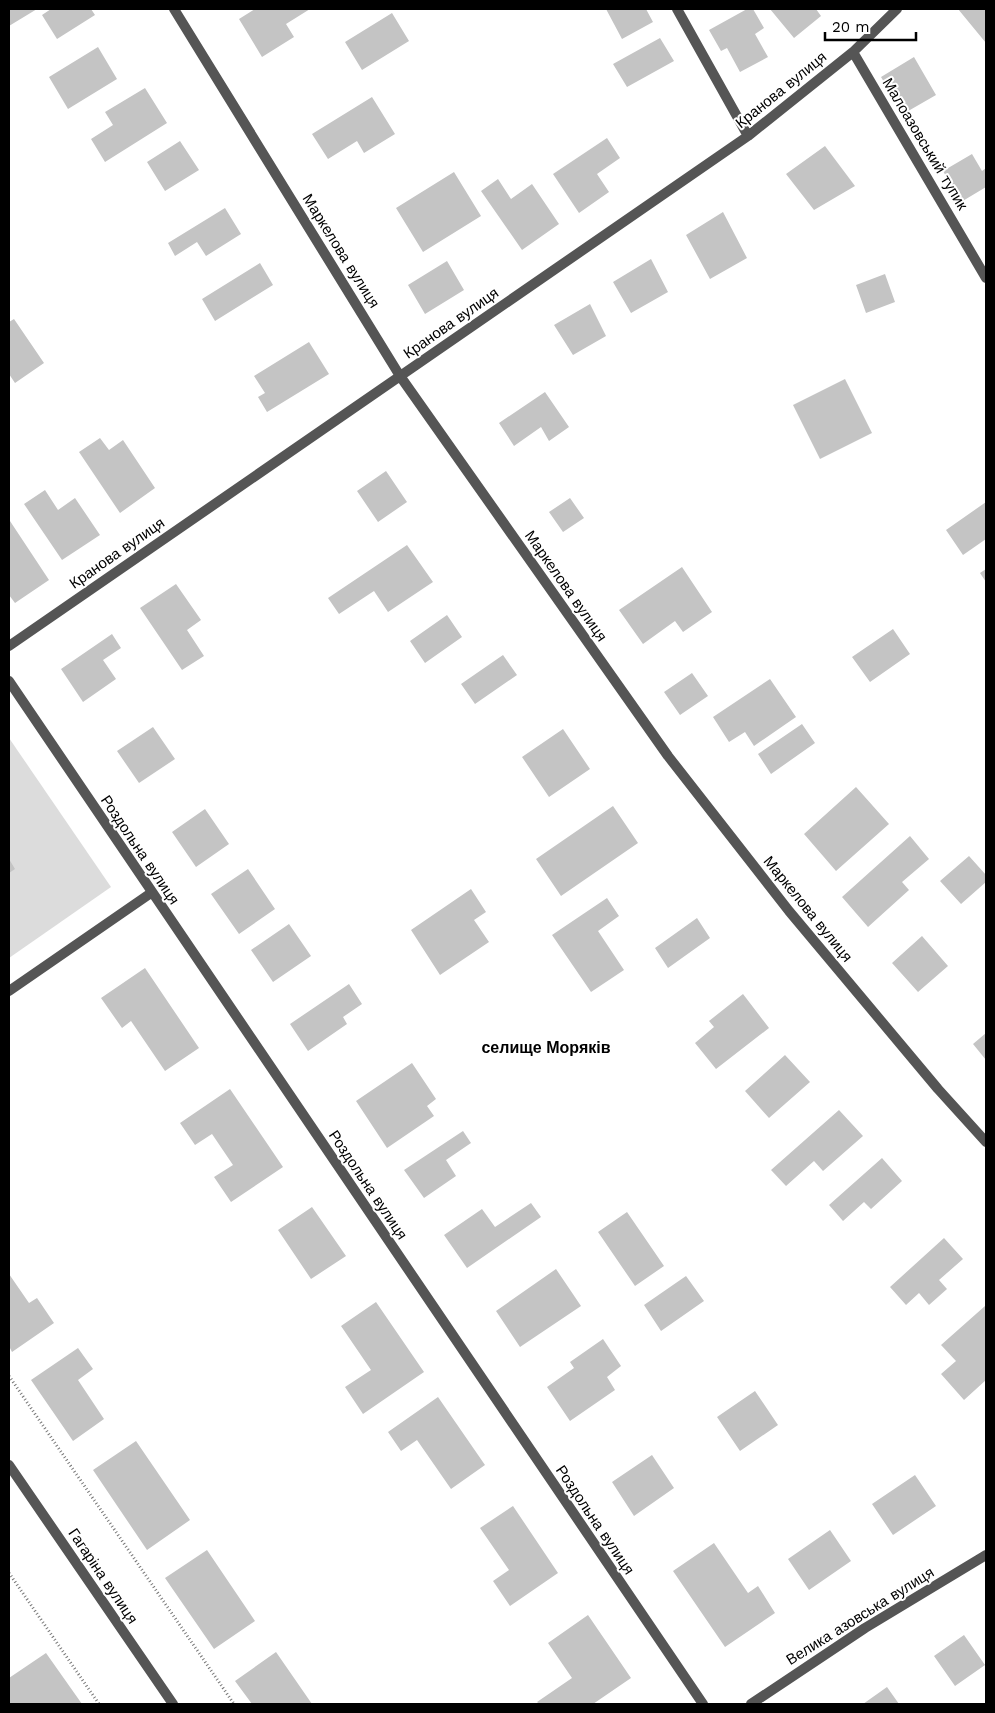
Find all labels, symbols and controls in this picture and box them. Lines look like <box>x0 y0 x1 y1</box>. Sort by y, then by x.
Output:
scale bar <box>825 10 916 42</box>
text: 20 m <box>832 18 870 36</box>
street label: Кранова вулиця <box>732 48 830 132</box>
street label: Малоазовський тупик <box>878 75 972 214</box>
street label: Маркелова вулиця <box>299 191 383 311</box>
street label: Кранова вулиця <box>400 284 502 362</box>
street label: Кранова вулиця <box>66 514 168 592</box>
street label: Маркелова вулиця <box>521 527 611 645</box>
street label: Роздольна вулиця <box>97 792 183 908</box>
street label: Маркелова вулиця <box>760 852 856 966</box>
district label: селище Моряків <box>481 1038 611 1057</box>
street label: Роздольна вулиця <box>325 1127 411 1243</box>
street label: Роздольна вулиця <box>552 1462 638 1578</box>
street label: Гагаріна вулиця <box>64 1525 142 1627</box>
street label: Велика азовська вулиця <box>783 1563 937 1669</box>

